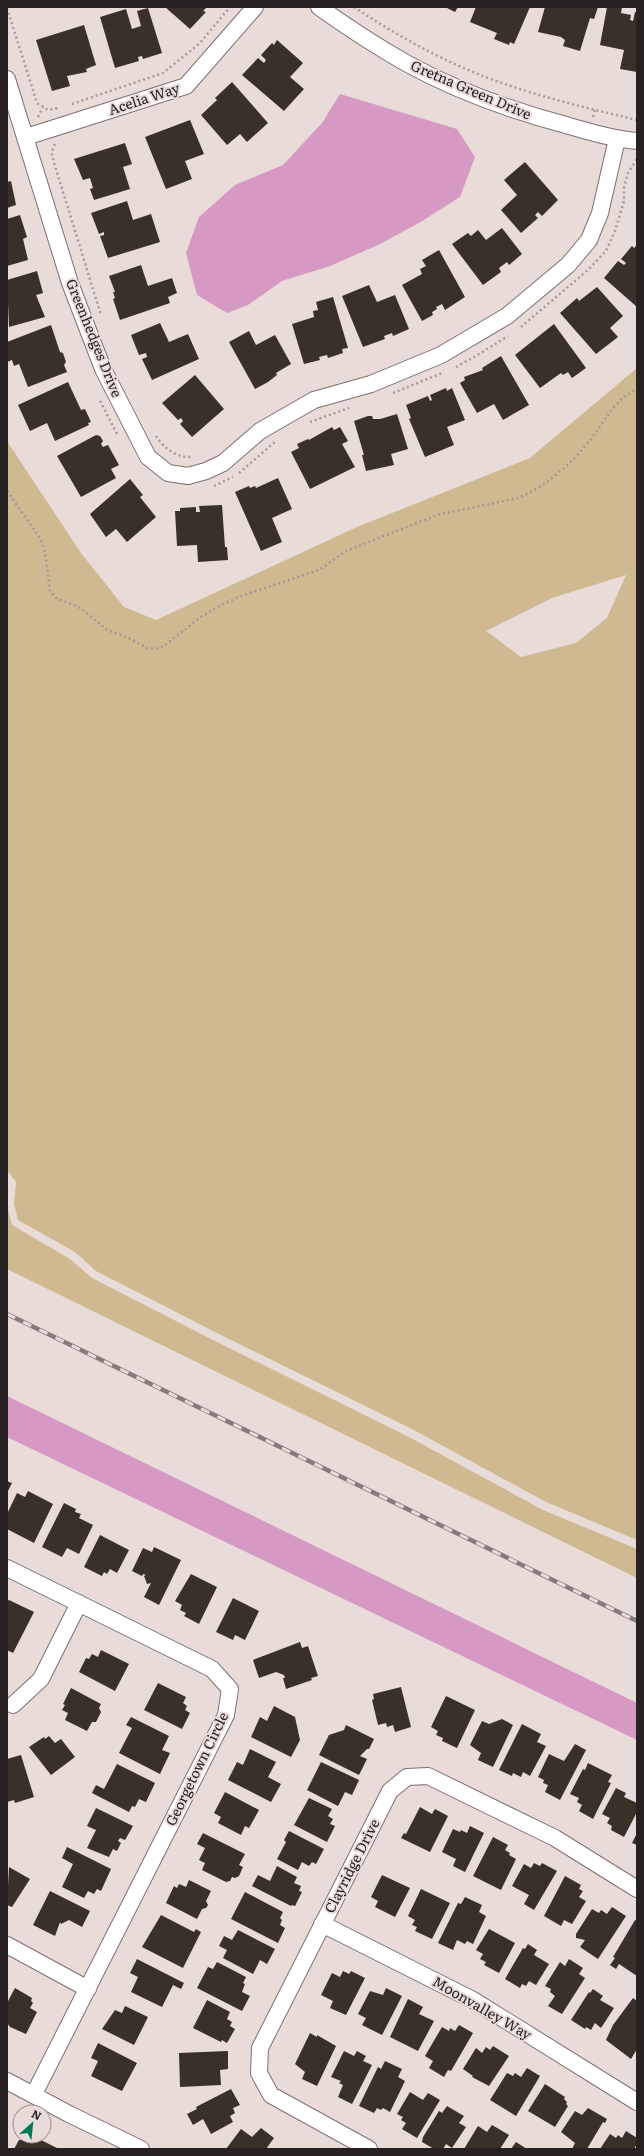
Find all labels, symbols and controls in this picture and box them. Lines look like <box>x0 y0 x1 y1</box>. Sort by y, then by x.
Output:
street label: Gretna Green Drive <box>408 55 535 124</box>
street label: Acelia Way <box>106 77 183 119</box>
street label: Greenhedges Drive <box>62 275 128 400</box>
street label: Georgetown Circle <box>160 1708 232 1829</box>
street label: Clayridge Drive <box>319 1815 383 1916</box>
street label: Moonvalley Way <box>429 1971 537 2044</box>
north arrow <box>12 2104 52 2144</box>
text: N <box>29 2105 45 2123</box>

